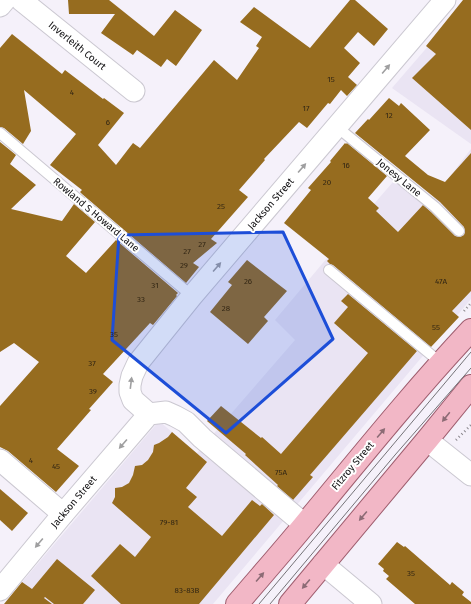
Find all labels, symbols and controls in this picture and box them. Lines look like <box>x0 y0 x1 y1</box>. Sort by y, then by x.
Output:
street label: Inverleith Court <box>46 19 109 73</box>
one-way arrow <box>382 64 391 74</box>
house number: 15 <box>327 75 335 84</box>
house number: 4 <box>70 88 75 97</box>
house number: 17 <box>302 104 310 113</box>
house number: 12 <box>385 111 393 120</box>
house number: 6 <box>106 118 110 127</box>
street label: Jonesy Lane <box>374 156 424 200</box>
house number: 16 <box>342 161 350 170</box>
one-way arrow <box>297 163 306 173</box>
street label: Rowland S Howard Lane <box>50 175 142 255</box>
street label: Jackson Street <box>245 175 297 232</box>
house number: 20 <box>323 178 332 187</box>
house number: 25 <box>217 202 225 211</box>
house number: 27 <box>198 240 206 249</box>
house number: 27 <box>183 247 191 256</box>
house number: 29 <box>180 261 188 270</box>
one-way arrow <box>213 261 222 272</box>
house number: 26 <box>244 277 252 286</box>
house number: 47A <box>435 277 447 286</box>
house number: 31 <box>151 281 159 290</box>
house number: 33 <box>137 295 145 304</box>
house number: 28 <box>222 304 231 313</box>
house number: 55 <box>432 323 440 332</box>
house number: 35 <box>110 330 118 339</box>
house number: 37 <box>88 359 96 368</box>
one-way arrow <box>128 377 134 389</box>
house number: 39 <box>89 387 97 396</box>
one-way arrow <box>442 411 451 422</box>
one-way arrow <box>376 428 385 438</box>
one-way arrow <box>119 439 128 449</box>
street label: Fitzroy Street <box>329 439 377 493</box>
house number: 4 <box>29 456 34 465</box>
house number: 45 <box>52 462 60 471</box>
house number: 75A <box>275 468 287 477</box>
street label: Jackson Street <box>49 473 100 531</box>
one-way arrow <box>359 511 368 522</box>
house number: 79-81 <box>160 518 178 527</box>
one-way arrow <box>35 537 44 548</box>
house number: 35 <box>407 569 415 578</box>
one-way arrow <box>256 571 265 582</box>
one-way arrow <box>302 579 311 589</box>
house number: 83-83B <box>175 586 200 595</box>

